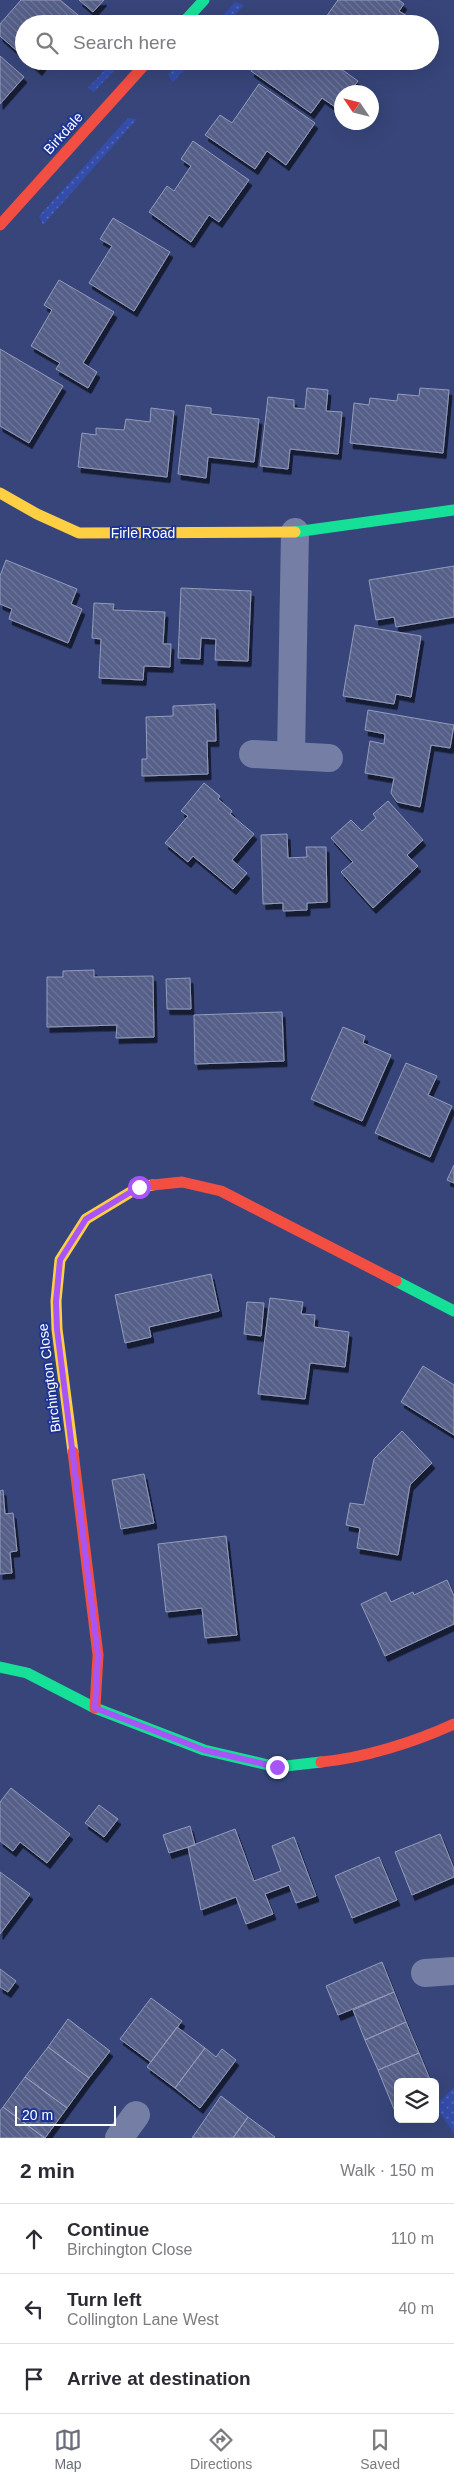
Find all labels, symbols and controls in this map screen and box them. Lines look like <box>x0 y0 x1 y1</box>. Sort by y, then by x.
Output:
search box <box>15 15 439 70</box>
icon: search <box>33 29 61 57</box>
text: Search here <box>73 32 177 53</box>
north arrow <box>334 85 379 130</box>
street label: Birkdale <box>40 109 86 157</box>
street label: Firle Road <box>111 525 175 541</box>
route start <box>128 1176 151 1199</box>
street label: Birchington Close <box>34 1322 64 1433</box>
route end <box>266 1756 289 1779</box>
map controls <box>394 2078 439 2123</box>
button: layers <box>394 2078 439 2123</box>
scale bar <box>15 2103 116 2126</box>
text: 20 m <box>22 2107 53 2123</box>
text: 2 min <box>20 2159 75 2182</box>
text: Walk · 150 m <box>340 2162 434 2179</box>
text: Continue <box>67 2219 149 2240</box>
icon: ahead <box>20 2225 48 2253</box>
text: 110 m <box>391 2230 434 2247</box>
text: Birchington Close <box>67 2241 192 2258</box>
text: Turn left <box>67 2289 142 2310</box>
icon: left <box>20 2295 48 2323</box>
text: 40 m <box>398 2300 434 2317</box>
text: Collington Lane West <box>67 2311 219 2328</box>
icon: arrive <box>20 2365 48 2393</box>
text: Arrive at destination <box>67 2368 251 2389</box>
tab: Map <box>54 2426 82 2472</box>
tab: Directions <box>190 2426 252 2472</box>
tab: Saved <box>360 2426 400 2472</box>

